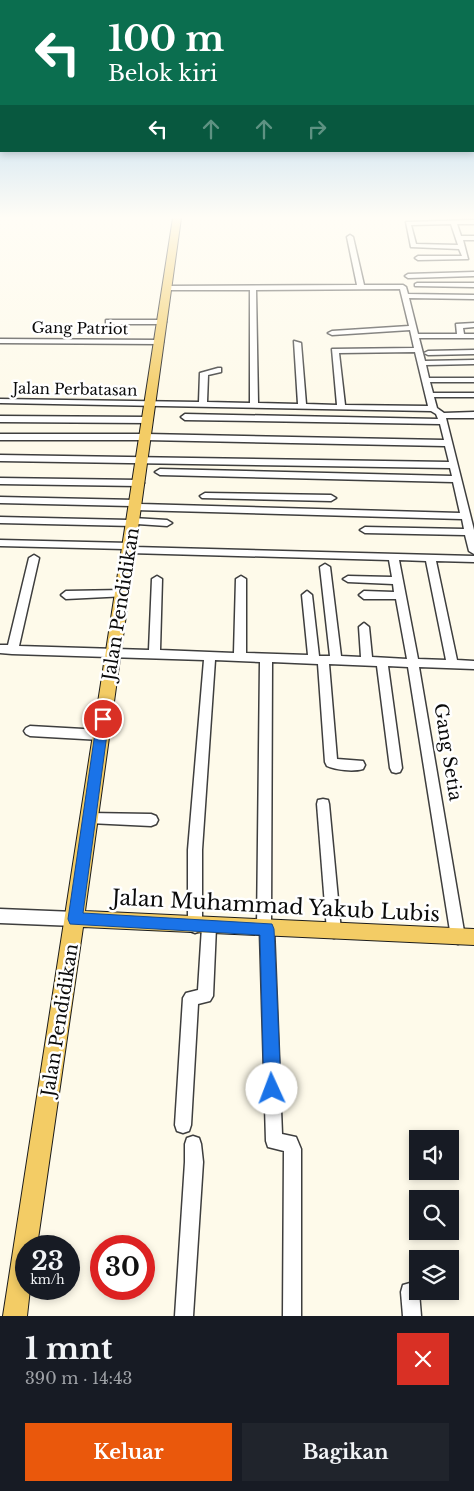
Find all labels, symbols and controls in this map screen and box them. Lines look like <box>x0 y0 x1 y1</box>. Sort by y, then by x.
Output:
text: 100 m <box>108 17 224 60</box>
icon: left <box>25 20 90 85</box>
text: Belok kiri <box>108 60 218 87</box>
icon: left <box>144 115 172 143</box>
icon: ahead <box>197 115 225 143</box>
icon: ahead <box>250 115 278 143</box>
icon: right <box>303 115 331 143</box>
street label: Gang Patriot <box>31 318 129 338</box>
street label: Jalan Perbatasan <box>10 378 138 400</box>
street label: Jalan Pendidikan <box>98 526 144 684</box>
pin <box>82 698 124 740</box>
street label: Gang Setia <box>429 702 467 802</box>
icon: arrive <box>89 705 117 733</box>
street label: Jalan Muhammad Yakub Lubis <box>108 884 441 928</box>
street label: Jalan Pendidikan <box>37 942 83 1100</box>
position arrow <box>245 1062 297 1114</box>
map controls <box>409 1130 459 1300</box>
button: sound <box>409 1130 459 1180</box>
button: search <box>409 1190 459 1240</box>
speed limit sign: 30 <box>90 1235 155 1300</box>
text: 23 <box>31 1246 64 1277</box>
button: layers <box>409 1250 459 1300</box>
text: km/h <box>30 1272 65 1287</box>
text: 1 mnt <box>25 1330 113 1367</box>
button: close <box>397 1333 449 1385</box>
text: 390 m · 14:43 <box>25 1368 132 1388</box>
button: Keluar <box>25 1423 232 1481</box>
button: Bagikan <box>242 1423 449 1481</box>

